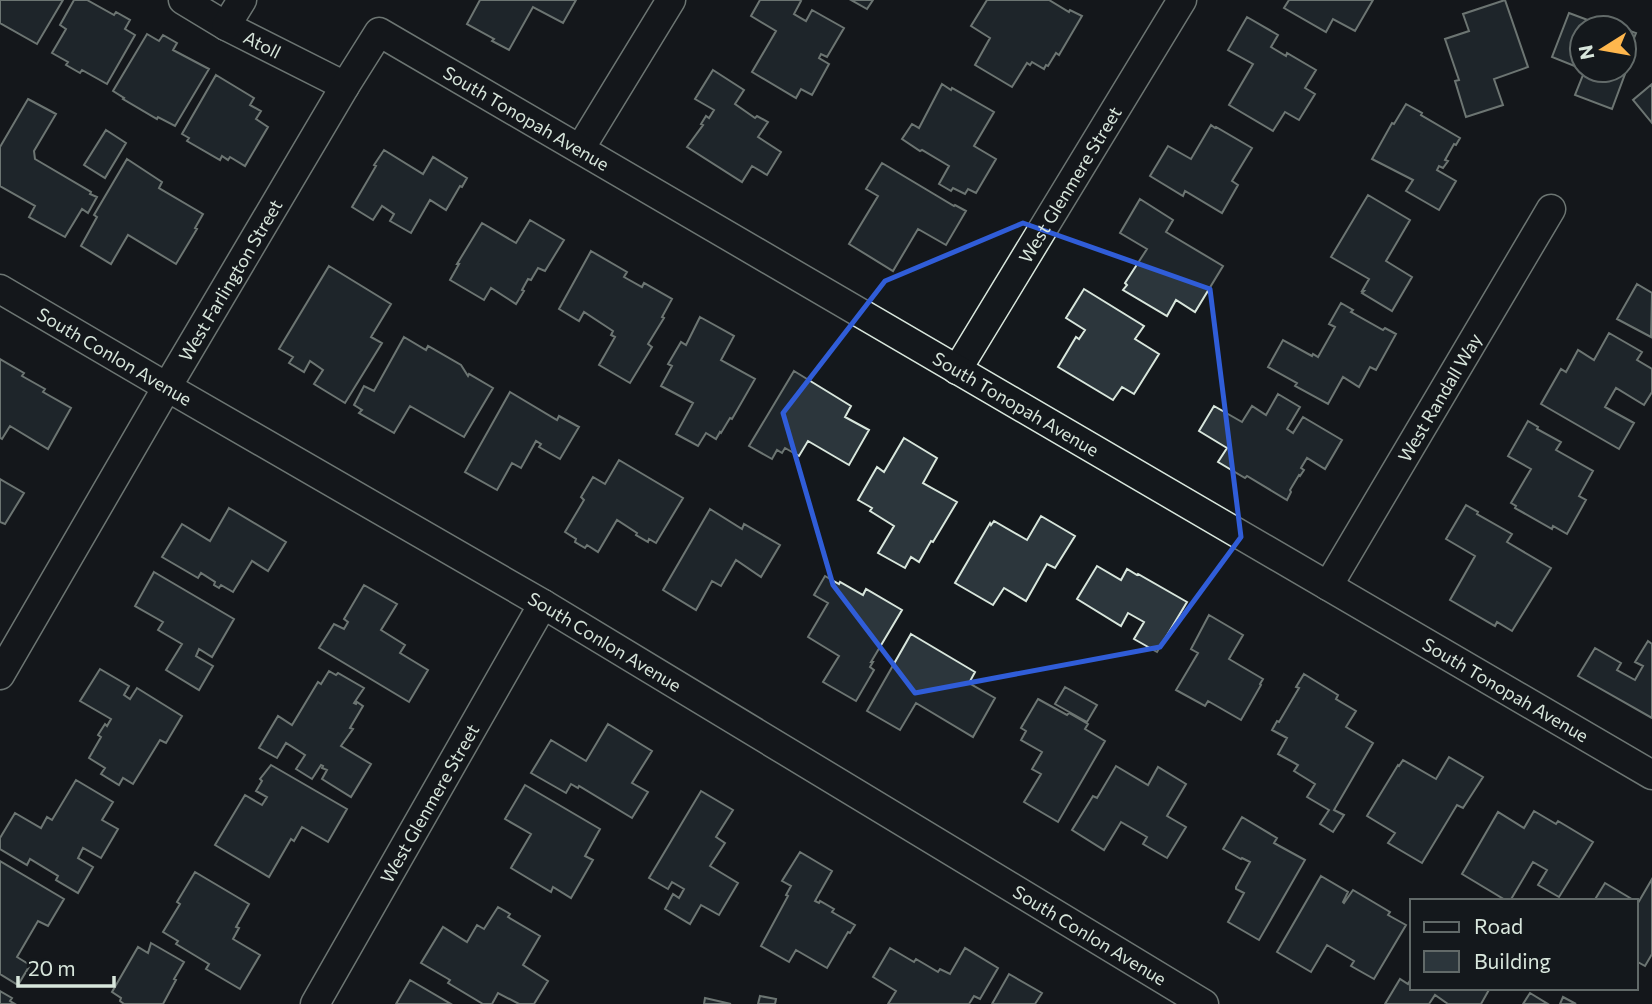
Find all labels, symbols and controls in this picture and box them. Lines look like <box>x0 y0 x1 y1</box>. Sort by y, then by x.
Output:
north arrow <box>1568 14 1638 84</box>
street label: Atoll <box>240 26 285 63</box>
text: N <box>1573 43 1598 62</box>
street label: South Tonopah Avenue <box>439 61 613 175</box>
street label: West Glenmere Street <box>1014 102 1126 267</box>
street label: West Farlington Street <box>174 195 287 365</box>
street label: South Conlon Avenue <box>34 302 196 410</box>
street label: West Randall Way <box>1393 329 1486 466</box>
street label: South Tonopah Avenue <box>929 347 1103 461</box>
street label: South Conlon Avenue <box>524 587 685 696</box>
street label: South Tonopah Avenue <box>1419 633 1593 747</box>
street label: West Glenmere Street <box>375 720 483 887</box>
street label: South Conlon Avenue <box>1009 880 1171 990</box>
legend <box>1410 899 1638 990</box>
text: Road <box>1474 913 1523 938</box>
scale bar <box>18 944 114 988</box>
text: Building <box>1474 948 1551 973</box>
text: 20 m <box>28 955 76 980</box>

